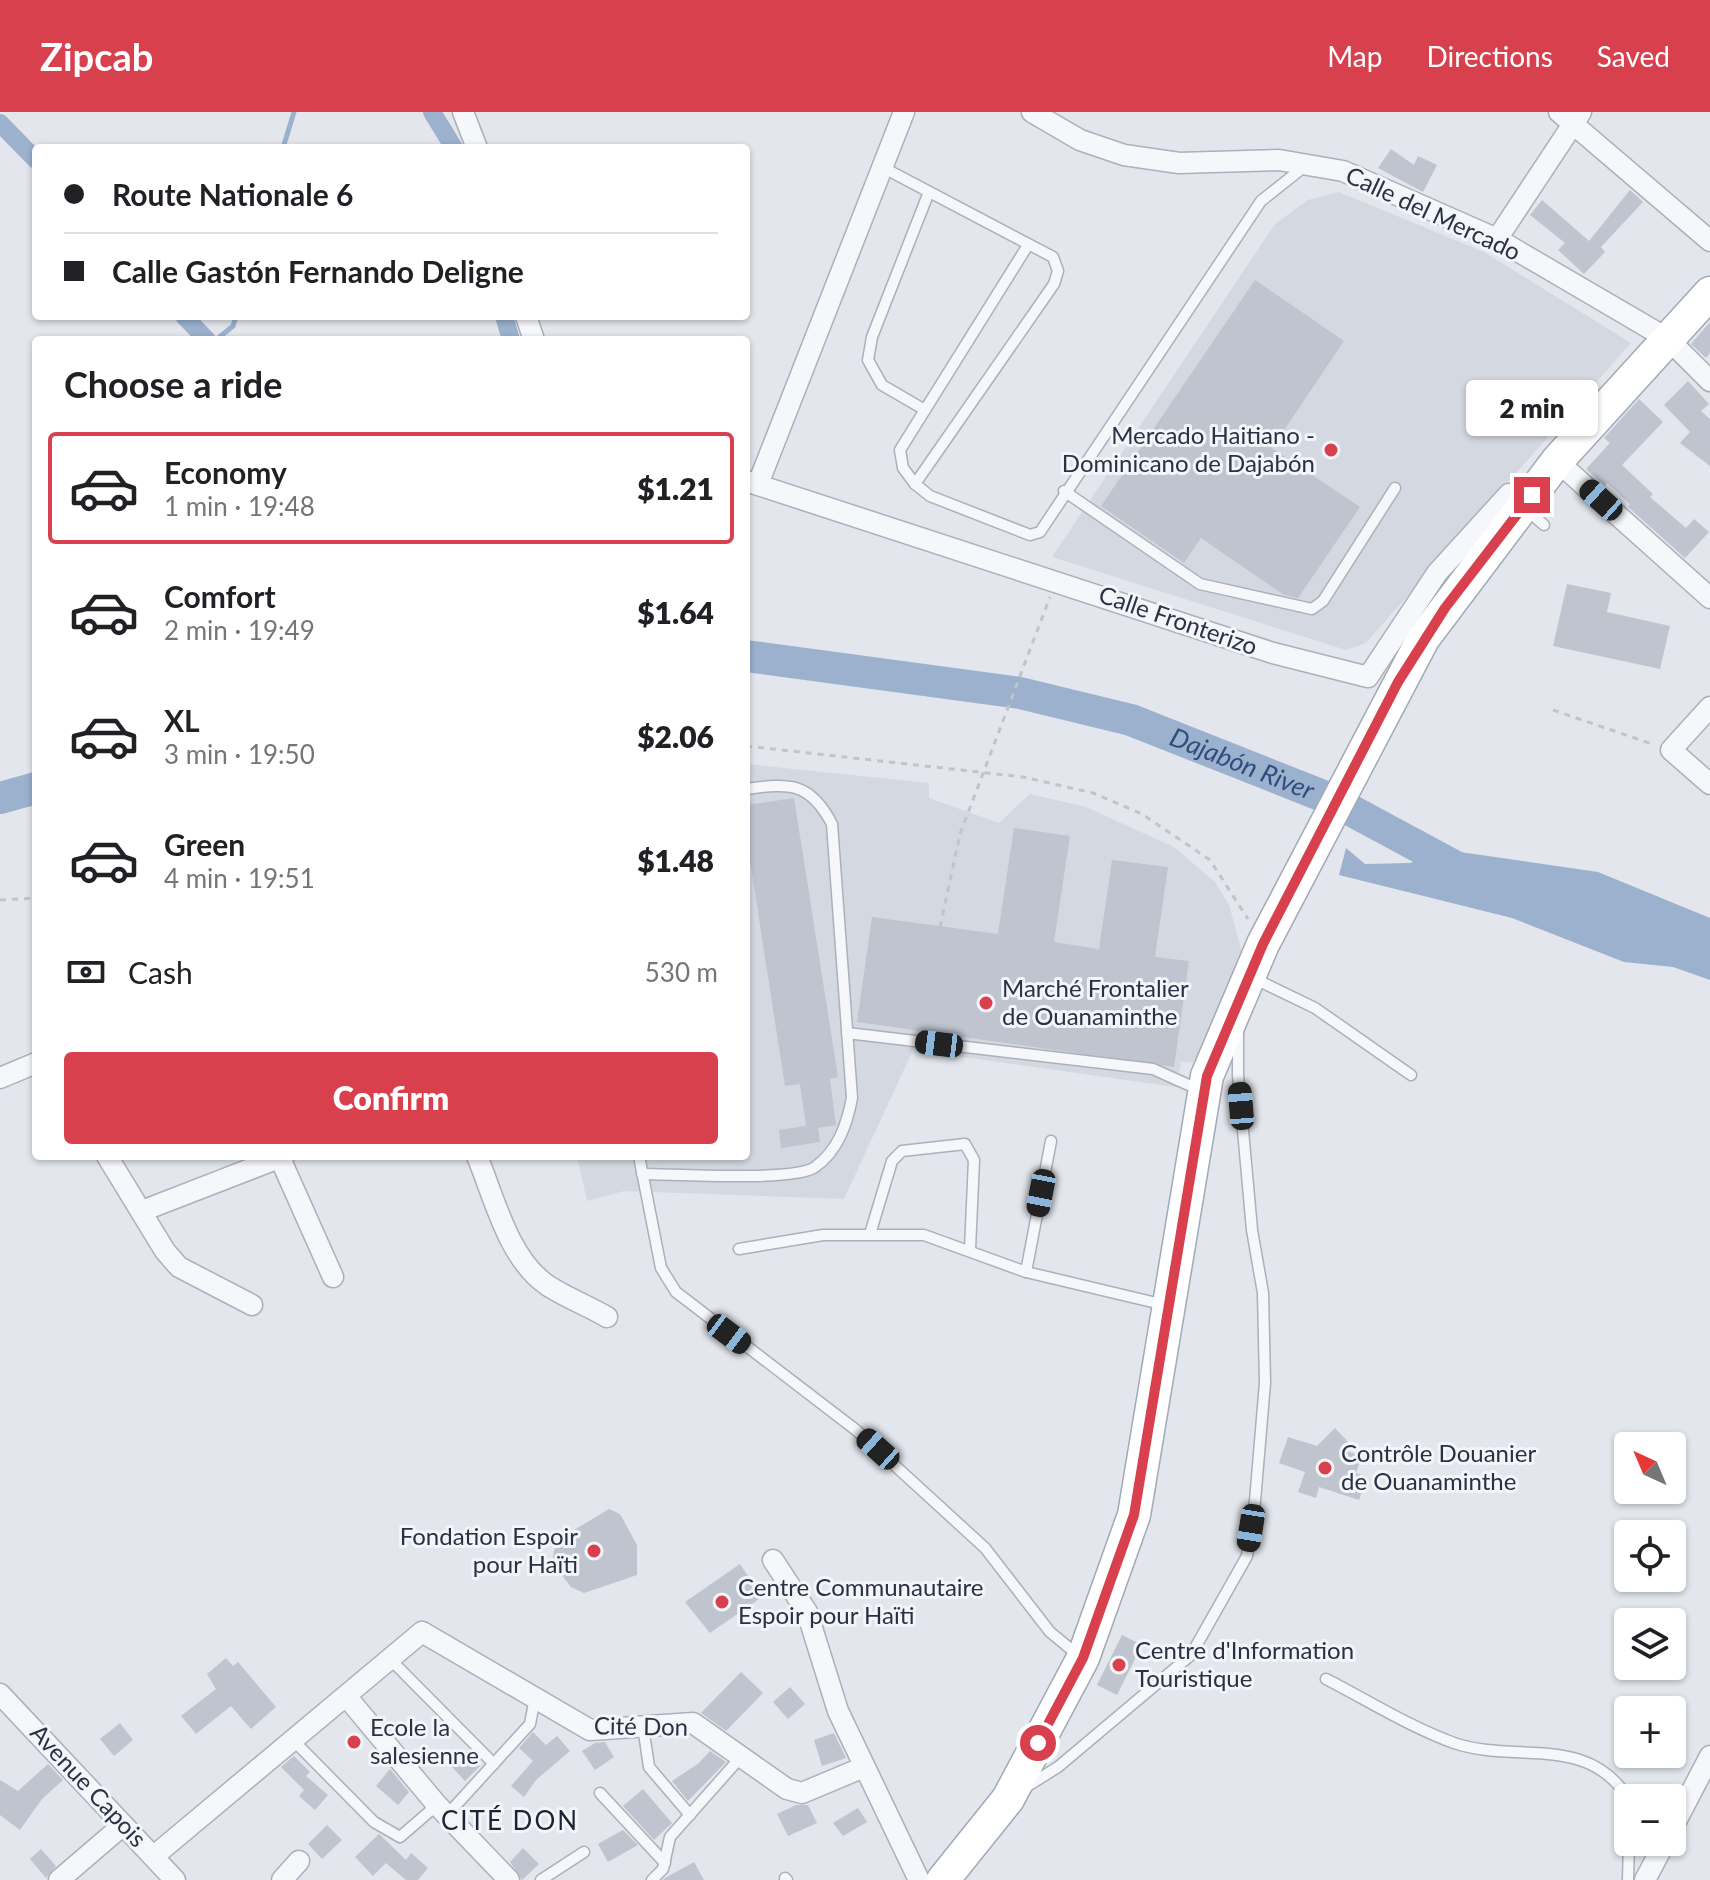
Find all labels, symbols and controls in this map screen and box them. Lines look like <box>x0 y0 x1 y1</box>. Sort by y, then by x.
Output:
text: Zipcab <box>40 33 153 79</box>
text: Map <box>1327 39 1382 73</box>
text: Directions <box>1426 39 1553 73</box>
text: Saved <box>1597 39 1670 73</box>
street label: Calle del Mercado <box>1342 159 1526 266</box>
text: Route Nationale 6 <box>112 176 353 212</box>
text: Calle Gastón Fernando Deligne <box>112 253 524 289</box>
text: Choose a ride <box>64 362 283 406</box>
callout: 2 min <box>1466 379 1598 435</box>
text: 2 min <box>1500 392 1564 424</box>
place label: Mercado Haitiano - Dominicano de Dajabón <box>1062 420 1315 477</box>
marker: Mercado Haitiano - Dominicano de Dajabón <box>1322 441 1340 459</box>
icon: car <box>68 452 140 524</box>
text: Economy <box>164 454 287 490</box>
text: $1.21 <box>637 470 714 506</box>
car <box>1575 475 1627 525</box>
route end <box>1514 477 1550 513</box>
text: 1 min · 19:48 <box>164 490 315 522</box>
icon: car <box>68 576 140 648</box>
text: Comfort <box>164 578 276 614</box>
street label: Calle Fronterizo <box>1095 579 1262 660</box>
text: $1.64 <box>637 594 714 630</box>
text: 2 min · 19:49 <box>164 614 315 646</box>
icon: car <box>68 700 140 772</box>
text: XL <box>164 702 200 738</box>
text: $2.06 <box>637 718 714 754</box>
water label: Dajabón River <box>1166 720 1320 806</box>
text: 3 min · 19:50 <box>164 738 315 770</box>
icon: car <box>68 824 140 896</box>
text: Green <box>164 826 245 862</box>
text: $1.48 <box>637 842 714 878</box>
text: 4 min · 19:51 <box>164 862 315 894</box>
icon: cash <box>64 950 108 994</box>
text: Cash <box>128 954 193 990</box>
text: 530 m <box>645 956 718 988</box>
place label: Marché Frontalier de Ouanaminthe <box>1002 973 1189 1030</box>
marker: Marché Frontalier de Ouanaminthe <box>977 994 995 1012</box>
car <box>914 1029 964 1059</box>
button: Confirm <box>64 1052 718 1144</box>
car <box>1227 1081 1255 1131</box>
car <box>1025 1167 1057 1219</box>
car <box>703 1310 755 1358</box>
car <box>852 1424 904 1474</box>
north arrow <box>1614 1432 1686 1504</box>
map controls <box>1614 1432 1686 1856</box>
place label: Contrôle Douanier de Ouanaminthe <box>1341 1438 1536 1495</box>
marker: Contrôle Douanier de Ouanaminthe <box>1316 1459 1334 1477</box>
car <box>1235 1502 1267 1554</box>
button: locate <box>1614 1520 1686 1592</box>
place label: Fondation Espoir pour Haïti <box>400 1521 578 1578</box>
marker: Fondation Espoir pour Haïti <box>585 1542 603 1560</box>
place label: Centre Communautaire Espoir pour Haïti <box>738 1572 984 1629</box>
marker: Centre Communautaire Espoir pour Haïti <box>713 1593 731 1611</box>
button: layers <box>1614 1608 1686 1680</box>
place label: Centre d'Information Touristique <box>1135 1635 1354 1692</box>
marker: Centre d'Information Touristique <box>1110 1656 1128 1674</box>
button: + <box>1614 1696 1686 1768</box>
street label: Cité Don <box>594 1710 688 1741</box>
place label: Ecole la salesienne <box>370 1712 479 1769</box>
street label: Avenue Capois <box>25 1718 153 1852</box>
route start <box>1020 1725 1056 1761</box>
marker: Ecole la salesienne <box>345 1733 363 1751</box>
button: − <box>1614 1784 1686 1856</box>
district label: CITÉ DON <box>441 1804 579 1836</box>

